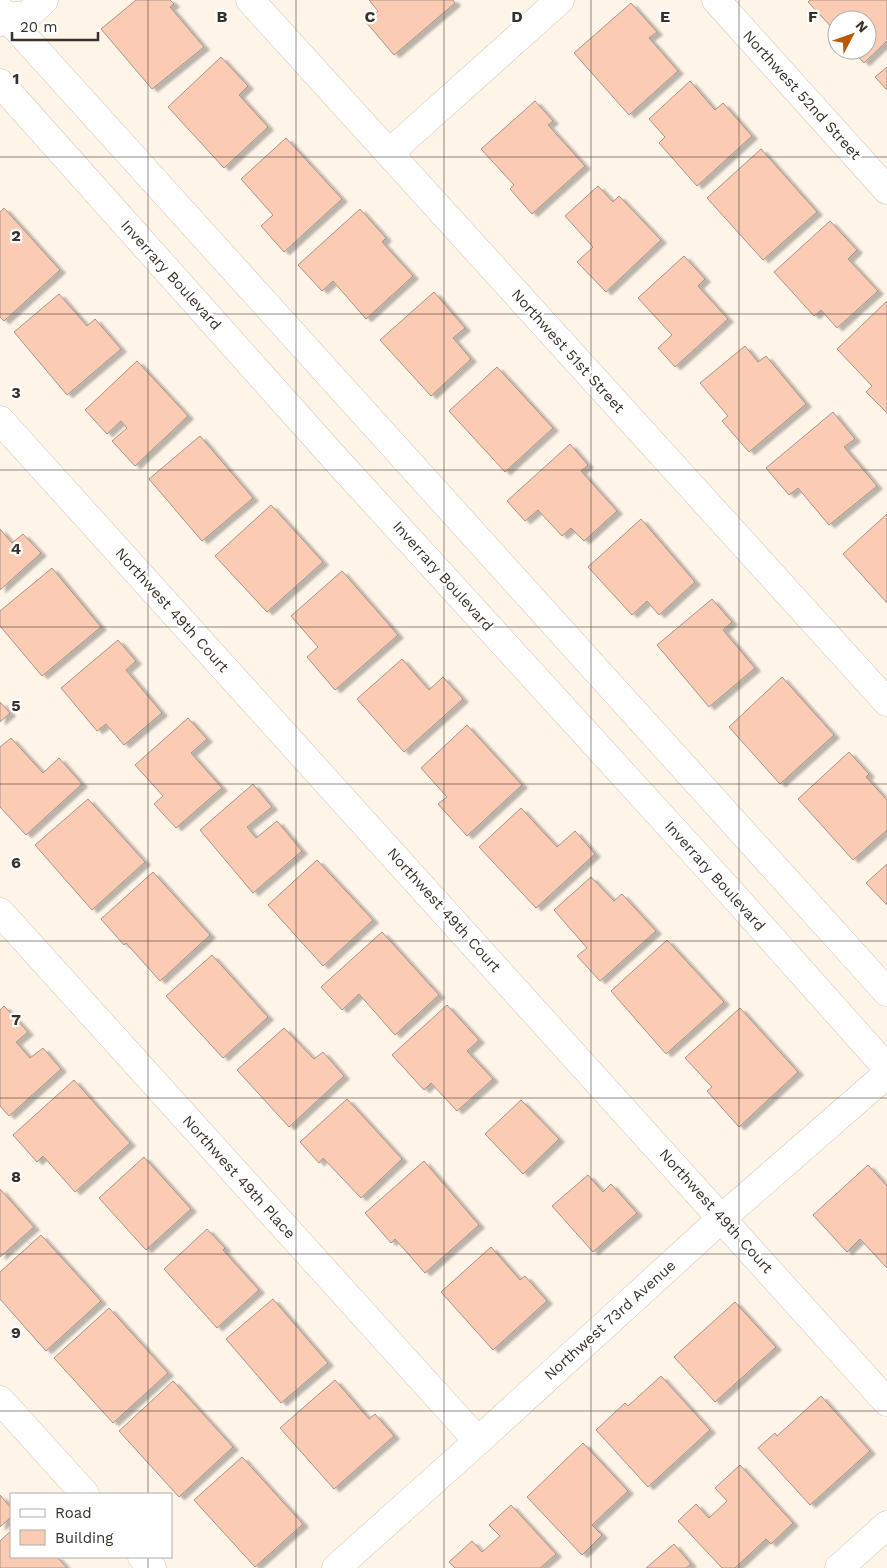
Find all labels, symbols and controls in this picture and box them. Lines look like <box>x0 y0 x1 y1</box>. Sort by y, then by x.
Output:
text: B <box>217 7 228 26</box>
text: C <box>365 7 376 26</box>
text: D <box>511 7 523 26</box>
text: E <box>660 7 670 26</box>
text: F <box>808 7 818 26</box>
scale bar <box>12 10 99 42</box>
north arrow <box>827 10 877 60</box>
text: 20 m <box>20 18 58 36</box>
street label: Northwest 52nd Street <box>739 27 865 163</box>
text: 1 <box>13 69 19 88</box>
street label: Inverrary Boulevard <box>117 216 225 334</box>
text: 2 <box>11 226 21 245</box>
street label: Northwest 51st Street <box>508 285 629 417</box>
text: 3 <box>11 383 21 402</box>
street label: Inverrary Boulevard <box>389 517 497 635</box>
text: 4 <box>11 539 21 558</box>
street label: Northwest 49th Court <box>111 544 233 676</box>
text: 5 <box>11 696 21 715</box>
street label: Inverrary Boulevard <box>661 817 769 935</box>
street label: Northwest 49th Court <box>383 844 505 976</box>
text: 6 <box>11 853 21 872</box>
text: 7 <box>11 1010 21 1029</box>
street label: Northwest 49th Place <box>179 1112 299 1242</box>
street label: Northwest 49th Court <box>655 1145 777 1277</box>
text: 8 <box>11 1167 21 1186</box>
street label: Northwest 73rd Avenue <box>541 1256 679 1384</box>
text: 9 <box>11 1323 21 1342</box>
legend <box>10 1493 172 1558</box>
text: Road <box>55 1504 92 1522</box>
text: Building <box>55 1529 113 1547</box>

